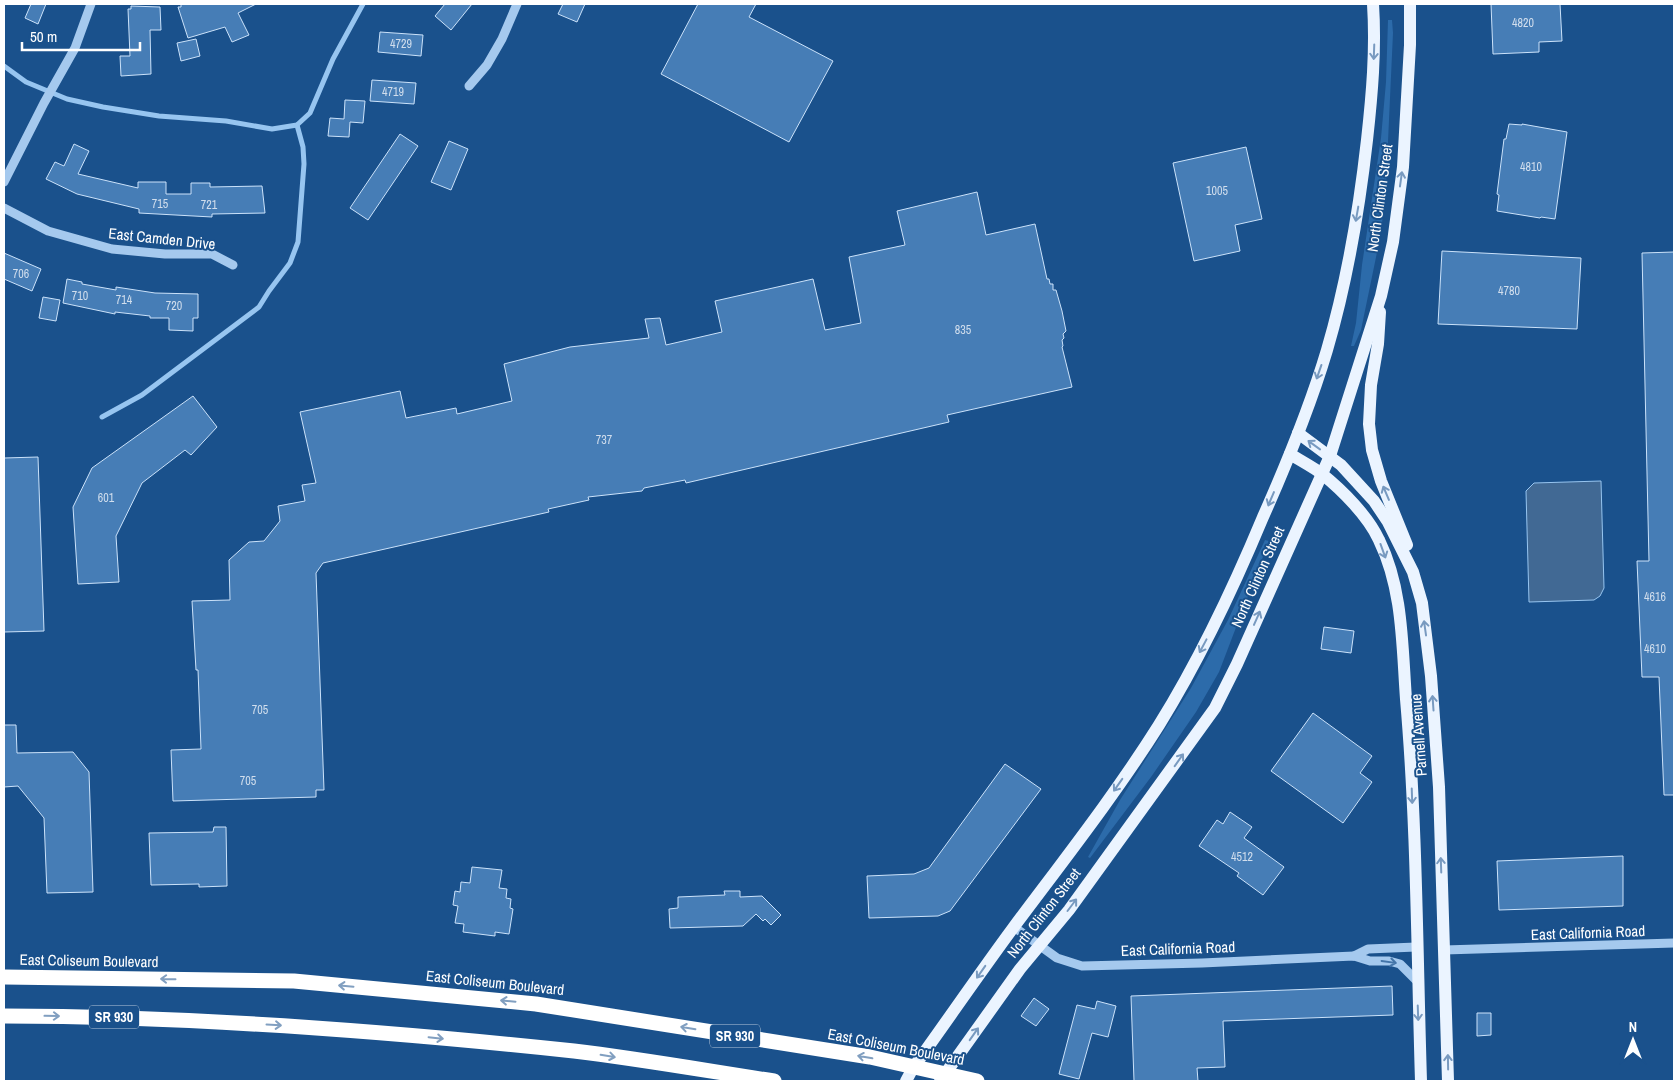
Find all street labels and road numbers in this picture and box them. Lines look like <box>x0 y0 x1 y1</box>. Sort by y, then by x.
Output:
street label: North Clinton Street <box>1362 142 1398 253</box>
street label: East Camden Drive <box>108 222 217 255</box>
street label: North Clinton Street <box>1226 522 1289 631</box>
street label: Parnell Avenue <box>1405 693 1432 777</box>
street label: North Clinton Street <box>1002 863 1086 962</box>
street label: East California Road <box>1531 920 1645 945</box>
street label: East California Road <box>1121 936 1235 961</box>
street label: East Coliseum Boulevard <box>19 949 159 972</box>
street label: East Coliseum Boulevard <box>425 965 565 1000</box>
road number: SR 930 <box>89 1006 139 1028</box>
street label: East Coliseum Boulevard <box>826 1023 966 1070</box>
road number: SR 930 <box>710 1024 760 1048</box>

